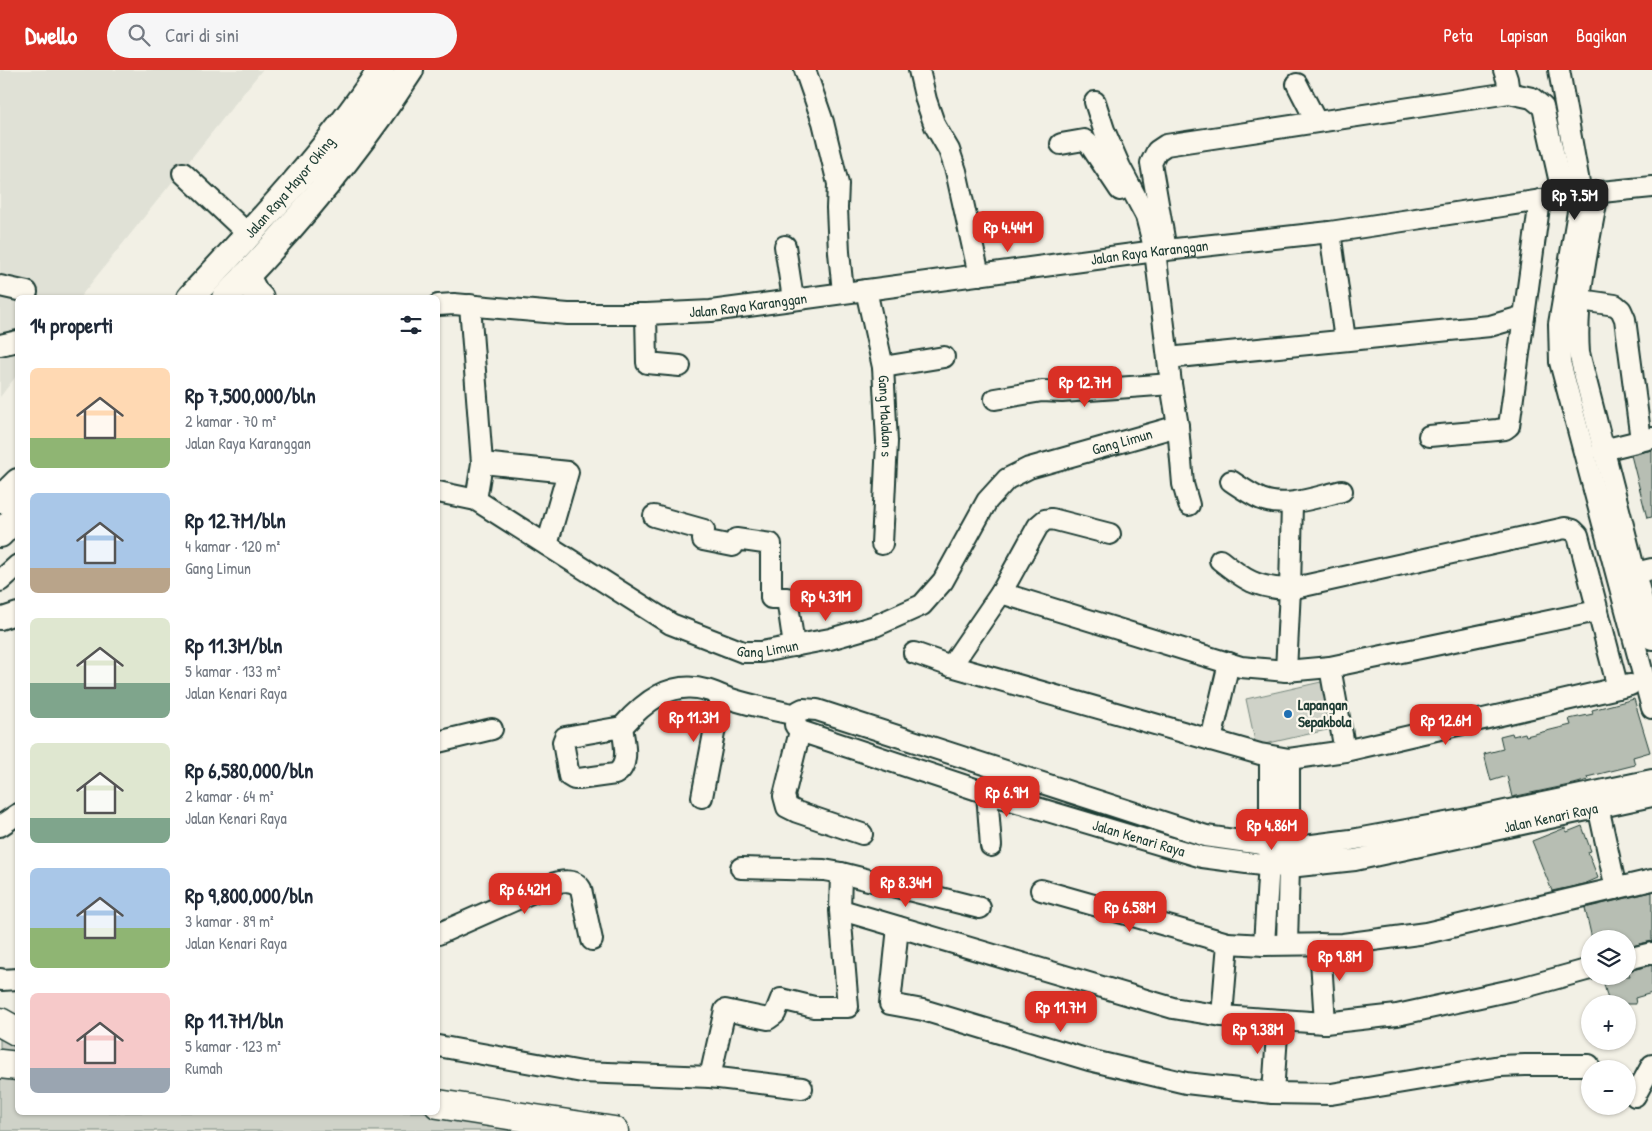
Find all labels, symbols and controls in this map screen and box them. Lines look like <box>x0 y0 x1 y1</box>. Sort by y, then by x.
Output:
search box <box>107 13 457 58</box>
text: Dwello <box>25 19 77 51</box>
icon: search <box>125 21 153 49</box>
text: Cari di sini <box>165 22 239 48</box>
text: Peta <box>1443 23 1472 48</box>
text: Lapisan <box>1500 23 1548 48</box>
text: Bagikan <box>1576 23 1627 48</box>
street label: Jalan Raya Mayor Oking <box>240 132 339 242</box>
pin: Rp 7.5M <box>1529 178 1621 221</box>
text: Rp 7.5M <box>1552 184 1598 206</box>
pin: Rp 4.44M <box>956 210 1060 253</box>
text: Rp 4.44M <box>984 216 1032 238</box>
street label: Jalan Raya Karanggan <box>1089 234 1210 270</box>
street label: Jalan Raya Karanggan <box>689 287 808 322</box>
text: 14 properti <box>30 311 113 340</box>
icon: filters <box>397 311 425 339</box>
pin: Rp 12.7M <box>1033 366 1137 408</box>
text: Rp 12.7M <box>1059 371 1111 393</box>
street label: Gang MaJalan s <box>873 374 898 458</box>
text: Rp 7,500,000/bln <box>185 381 316 410</box>
icon: home <box>70 388 130 448</box>
text: 2 kamar · 70 m² <box>185 410 276 432</box>
street label: Gang Limun <box>1089 423 1155 460</box>
text: Jalan Raya Karanggan <box>185 432 311 454</box>
text: Rp 12.7M/bln <box>185 506 286 535</box>
icon: home <box>70 513 130 573</box>
text: 4 kamar · 120 m² <box>185 535 280 557</box>
text: Gang Limun <box>185 557 251 579</box>
pin: Rp 4.31M <box>774 580 878 622</box>
text: Rp 4.31M <box>801 585 851 607</box>
text: Rp 11.3M/bln <box>185 631 283 660</box>
street label: Gang Limun <box>734 634 800 662</box>
icon: home <box>70 638 130 698</box>
text: 5 kamar · 133 m² <box>185 660 281 682</box>
text: Jalan Kenari Raya <box>185 682 287 704</box>
place label: Lapangan Sepakbola <box>1298 694 1352 733</box>
pin: Rp 11.3M <box>642 700 746 743</box>
pin: Rp 12.6M <box>1394 704 1498 746</box>
text: Rp 11.3M <box>669 706 719 728</box>
marker: Lapangan Sepakbola <box>1282 708 1294 720</box>
text: Rp 12.6M <box>1421 709 1471 731</box>
text: Rp 6,580,000/bln <box>185 756 313 785</box>
icon: home <box>70 763 130 823</box>
pin: Rp 6.9M <box>961 776 1053 818</box>
text: Rp 6.9M <box>986 781 1029 803</box>
text: 2 kamar · 64 m² <box>185 785 274 807</box>
street label: Jalan Kenari Raya <box>1502 797 1600 838</box>
text: Jalan Kenari Raya <box>185 807 287 829</box>
pin: Rp 4.86M <box>1220 808 1324 851</box>
street label: Jalan Kenari Raya <box>1090 814 1188 861</box>
text: Rp 4.86M <box>1247 814 1297 836</box>
pin: Rp 8.34M <box>854 866 958 908</box>
text: Rp 8.34M <box>881 871 931 893</box>
pin: Rp 6.42M <box>473 872 577 915</box>
text: Rp 6.42M <box>500 878 550 900</box>
text: Rp 9,800,000/bln <box>185 881 313 910</box>
icon: home <box>70 888 130 948</box>
pin: Rp 6.58M <box>1078 890 1182 933</box>
text: Rp 6.58M <box>1105 896 1155 918</box>
text: 3 kamar · 89 m² <box>185 910 274 932</box>
map controls <box>1581 930 1636 1115</box>
button: layers <box>1581 930 1636 985</box>
text: Jalan Kenari Raya <box>185 932 287 954</box>
pin: Rp 9.8M <box>1294 940 1386 982</box>
text: Rp 9.8M <box>1318 945 1362 967</box>
pin: Rp 11.7M <box>1009 990 1113 1033</box>
button: + <box>1581 995 1636 1050</box>
text: Rp 11.7M <box>1036 996 1086 1018</box>
text: Rp 11.7M/bln <box>185 1006 284 1035</box>
pin: Rp 9.38M <box>1206 1012 1310 1055</box>
icon: home <box>70 1013 130 1073</box>
text: Rp 9.38M <box>1233 1018 1283 1040</box>
text: 5 kamar · 123 m² <box>185 1035 281 1057</box>
text: Rumah <box>185 1057 223 1079</box>
button: − <box>1581 1060 1636 1115</box>

